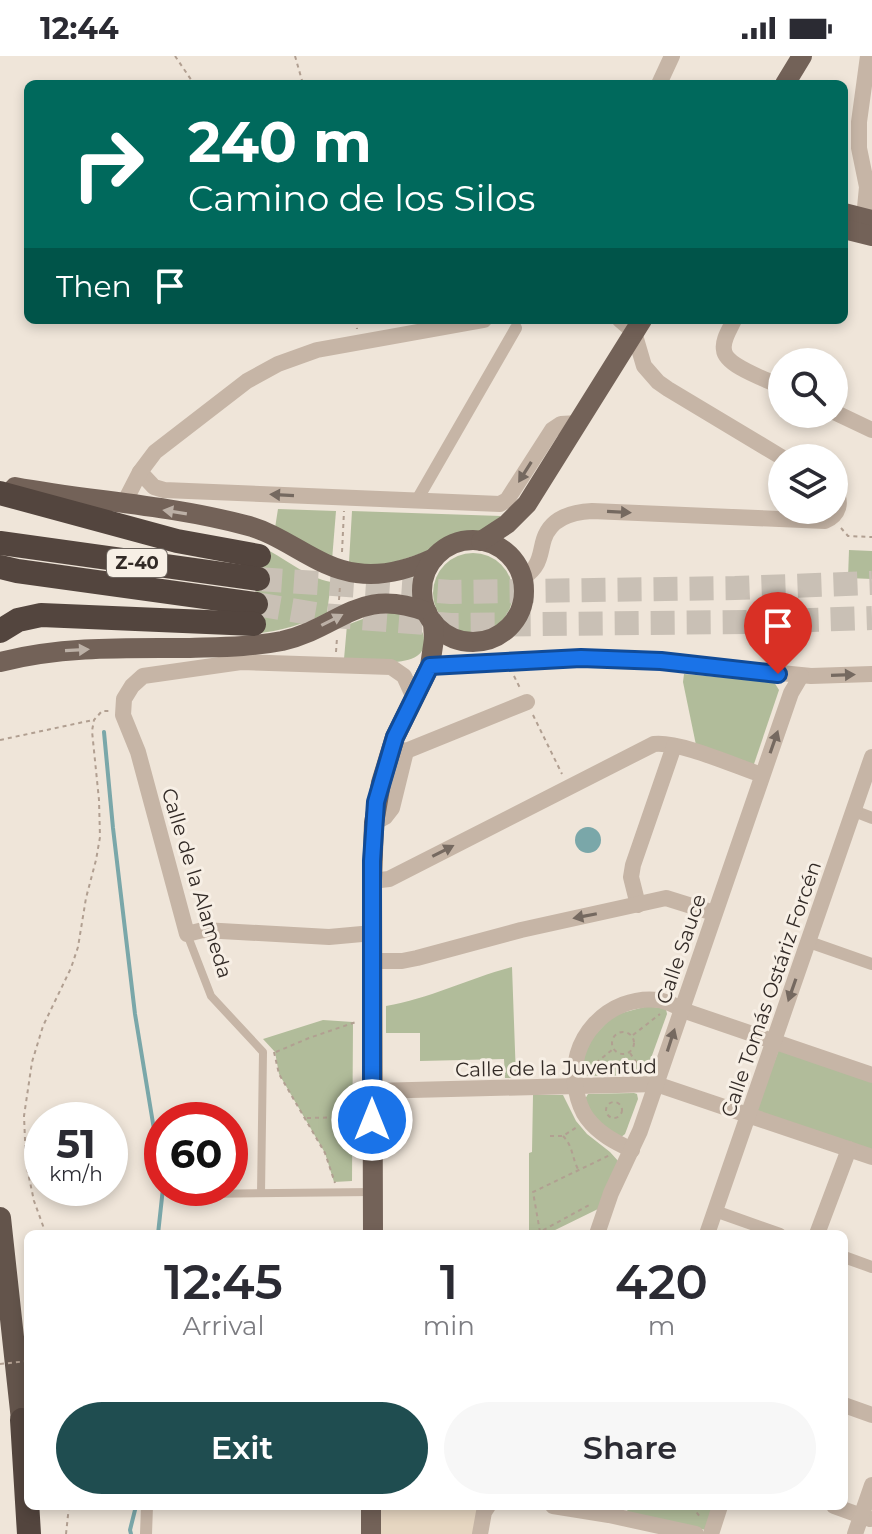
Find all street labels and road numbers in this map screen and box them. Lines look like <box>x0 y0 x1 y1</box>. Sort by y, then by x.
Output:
road number: Z-40 <box>107 549 167 577</box>
street label: Calle de la Alameda <box>157 785 237 981</box>
street label: Calle Tomás Ostáriz Forcén <box>716 858 826 1120</box>
street label: Calle Sauce <box>651 891 711 1007</box>
street label: Calle de la Juventud <box>455 1054 657 1082</box>

